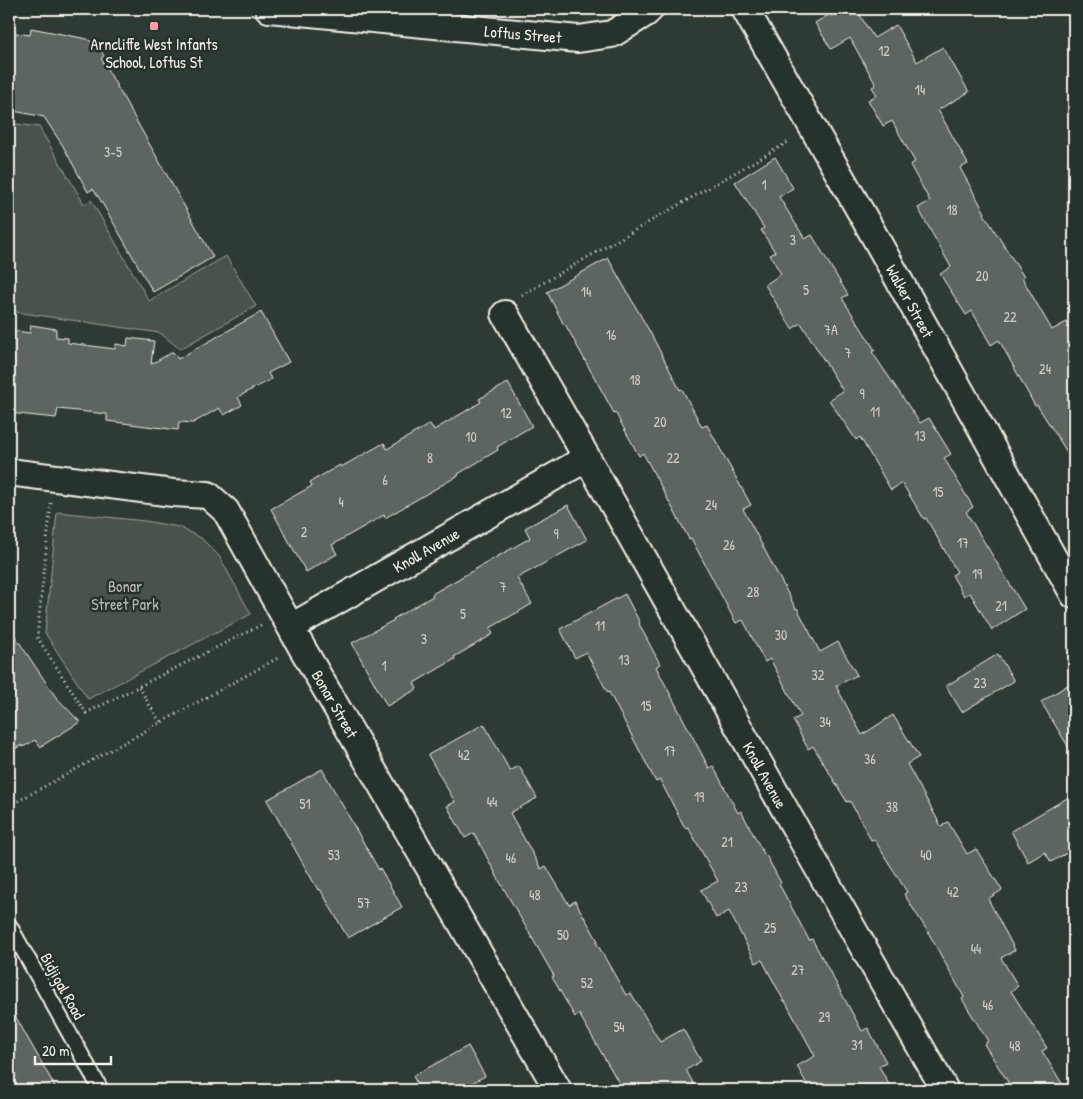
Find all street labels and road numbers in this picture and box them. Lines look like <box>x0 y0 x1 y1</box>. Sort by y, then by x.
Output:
street label: Loftus Street <box>484 20 563 48</box>
street label: Walker Street <box>881 260 939 342</box>
street label: Knoll Avenue <box>389 522 464 578</box>
street label: Bonar Street <box>307 666 364 742</box>
street label: Knoll Avenue <box>738 738 793 813</box>
street label: Bidjigal Road <box>36 949 90 1023</box>

